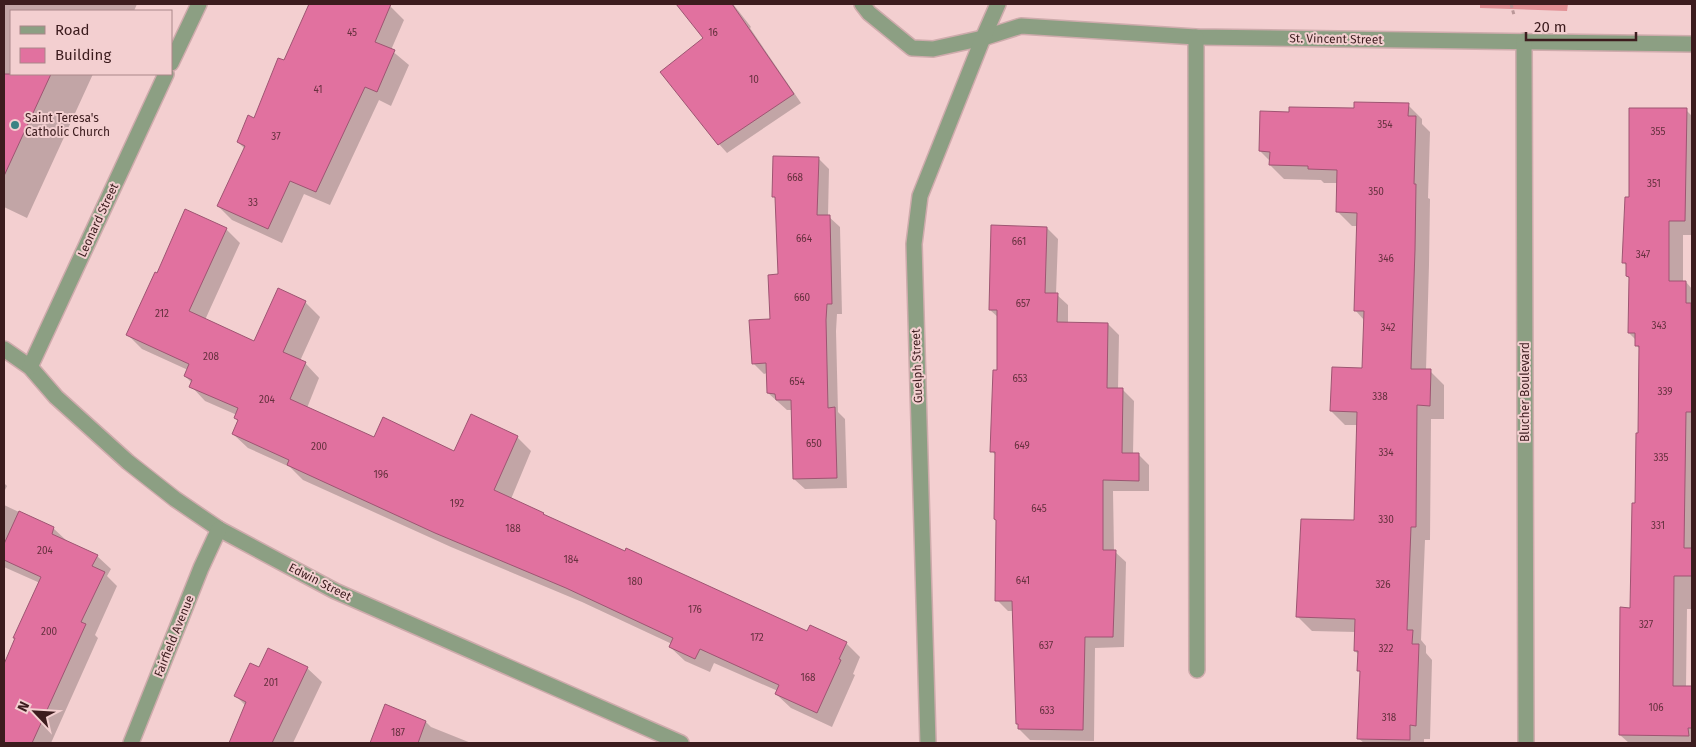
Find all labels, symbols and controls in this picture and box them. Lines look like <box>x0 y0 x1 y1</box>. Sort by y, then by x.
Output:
legend <box>10 10 172 75</box>
scale bar <box>1526 10 1636 42</box>
text: 20 m <box>1534 18 1567 36</box>
text: Road <box>55 21 90 39</box>
house number: 45 <box>347 27 357 39</box>
house number: 16 <box>708 27 718 39</box>
street label: St. Vincent Street <box>1289 31 1383 47</box>
text: Building <box>55 46 111 64</box>
house number: 10 <box>749 74 759 86</box>
house number: 41 <box>313 84 323 96</box>
place label: Saint Teresa's Catholic Church <box>25 111 110 139</box>
marker: Saint Teresa's Catholic Church <box>9 119 21 131</box>
house number: 354 <box>1377 119 1393 131</box>
house number: 355 <box>1651 126 1665 138</box>
house number: 37 <box>271 131 281 143</box>
house number: 668 <box>787 172 804 184</box>
house number: 351 <box>1647 178 1661 190</box>
street label: Leonard Street <box>75 180 122 259</box>
house number: 350 <box>1368 186 1384 198</box>
house number: 33 <box>248 197 258 209</box>
house number: 664 <box>796 233 813 245</box>
house number: 661 <box>1012 236 1026 248</box>
house number: 347 <box>1636 249 1651 261</box>
house number: 346 <box>1378 253 1394 265</box>
house number: 660 <box>794 292 811 304</box>
house number: 657 <box>1016 298 1031 310</box>
house number: 212 <box>155 308 169 320</box>
house number: 343 <box>1651 320 1667 332</box>
house number: 342 <box>1380 322 1396 334</box>
street label: Guelph Street <box>909 328 925 403</box>
street label: Blucher Boulevard <box>1518 342 1532 442</box>
house number: 208 <box>203 351 220 363</box>
house number: 653 <box>1012 373 1028 385</box>
house number: 654 <box>789 376 805 388</box>
house number: 339 <box>1657 386 1673 398</box>
house number: 338 <box>1372 391 1388 403</box>
house number: 204 <box>259 394 276 406</box>
house number: 650 <box>806 438 822 450</box>
house number: 649 <box>1014 440 1030 452</box>
house number: 200 <box>311 441 327 453</box>
house number: 334 <box>1378 447 1394 459</box>
house number: 335 <box>1654 452 1669 464</box>
house number: 196 <box>374 469 388 481</box>
house number: 192 <box>450 498 464 510</box>
house number: 645 <box>1031 503 1047 515</box>
house number: 330 <box>1378 514 1394 526</box>
house number: 331 <box>1651 520 1665 532</box>
house number: 188 <box>505 523 521 535</box>
house number: 204 <box>37 545 54 557</box>
house number: 184 <box>563 554 579 566</box>
street label: Edwin Street <box>286 560 354 604</box>
house number: 641 <box>1016 575 1030 587</box>
house number: 180 <box>627 576 643 588</box>
house number: 326 <box>1375 579 1391 591</box>
street label: Fairfield Avenue <box>151 593 197 679</box>
house number: 176 <box>688 604 702 616</box>
house number: 327 <box>1639 619 1654 631</box>
house number: 200 <box>41 626 57 638</box>
house number: 172 <box>750 632 764 644</box>
house number: 637 <box>1039 640 1054 652</box>
house number: 322 <box>1379 643 1393 655</box>
house number: 168 <box>800 672 816 684</box>
house number: 201 <box>264 677 278 689</box>
north arrow <box>10 687 60 737</box>
text: N <box>14 699 33 715</box>
house number: 106 <box>1648 702 1664 714</box>
house number: 633 <box>1039 705 1055 717</box>
house number: 318 <box>1382 712 1397 724</box>
house number: 187 <box>391 727 406 739</box>

